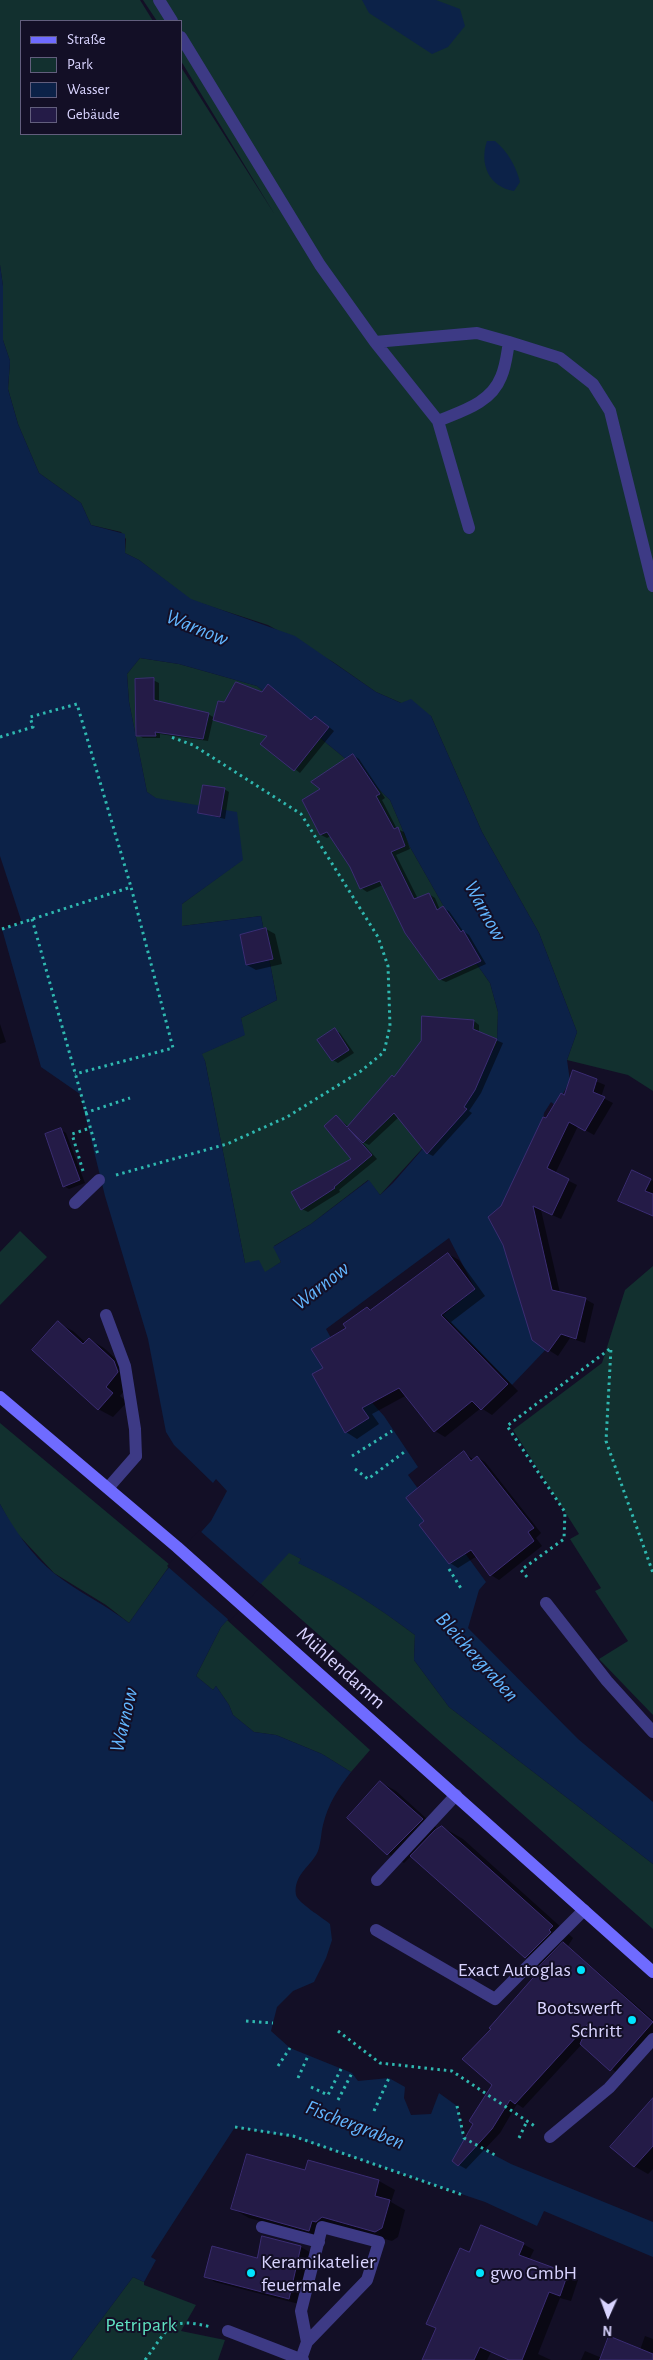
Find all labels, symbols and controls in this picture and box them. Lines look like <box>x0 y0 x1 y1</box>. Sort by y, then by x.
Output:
legend <box>20 20 182 135</box>
text: Straße <box>67 32 106 47</box>
text: Park <box>67 57 93 72</box>
text: Wasser <box>67 82 109 97</box>
text: Gebäude <box>67 107 120 122</box>
water label: Warnow <box>162 604 232 652</box>
water label: Warnow <box>458 876 512 946</box>
water label: Warnow <box>288 1256 354 1316</box>
water label: Bleichergraben <box>430 1607 524 1707</box>
street label: Mühlendamm <box>291 1622 391 1714</box>
water label: Warnow <box>104 1685 144 1755</box>
place label: Exact Autoglas <box>458 1958 571 1982</box>
marker: Exact Autoglas <box>575 1964 587 1976</box>
place label: Bootswerft Schritt <box>537 1996 622 2043</box>
marker: Bootswerft Schritt <box>626 2014 638 2026</box>
water label: Fischergraben <box>302 2095 408 2155</box>
place label: Keramikatelier feuermale <box>261 2250 376 2297</box>
place label: gwo GmbH <box>490 2261 577 2285</box>
marker: Keramikatelier feuermale <box>245 2267 257 2279</box>
marker: gwo GmbH <box>474 2267 486 2279</box>
north arrow <box>583 2290 633 2340</box>
park label: Petripark <box>105 2313 177 2337</box>
text: N <box>602 2323 613 2337</box>

